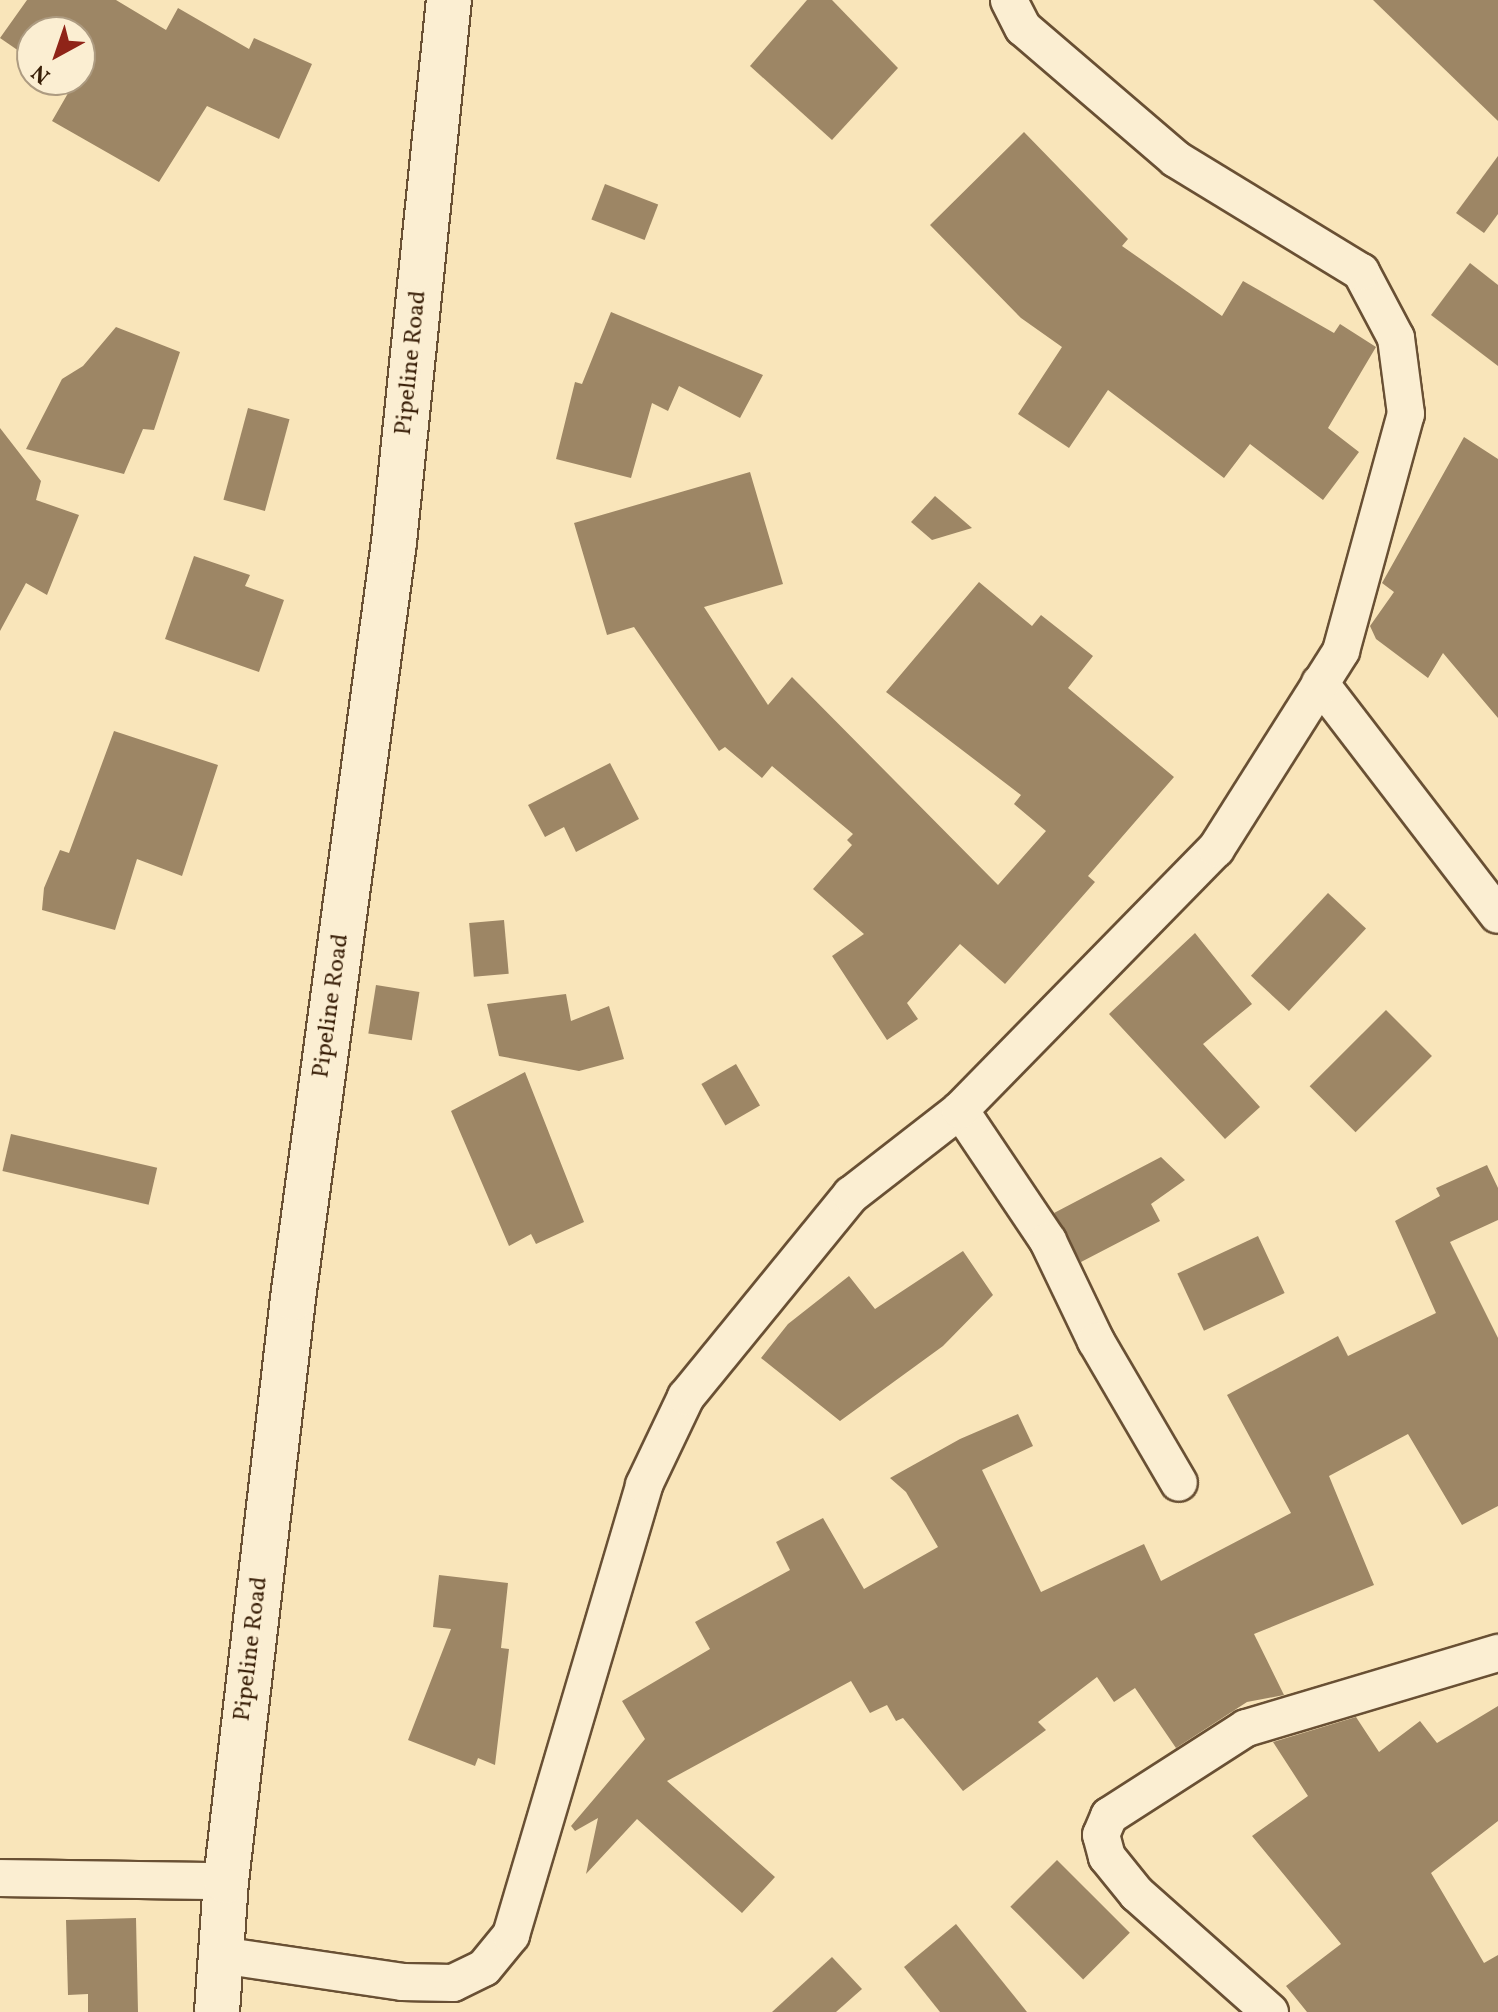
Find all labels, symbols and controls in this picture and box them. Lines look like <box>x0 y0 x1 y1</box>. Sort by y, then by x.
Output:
north arrow <box>16 16 96 96</box>
text: N <box>25 56 58 90</box>
street label: Pipeline Road <box>390 289 434 437</box>
street label: Pipeline Road <box>308 932 356 1080</box>
street label: Pipeline Road <box>229 1575 275 1723</box>

